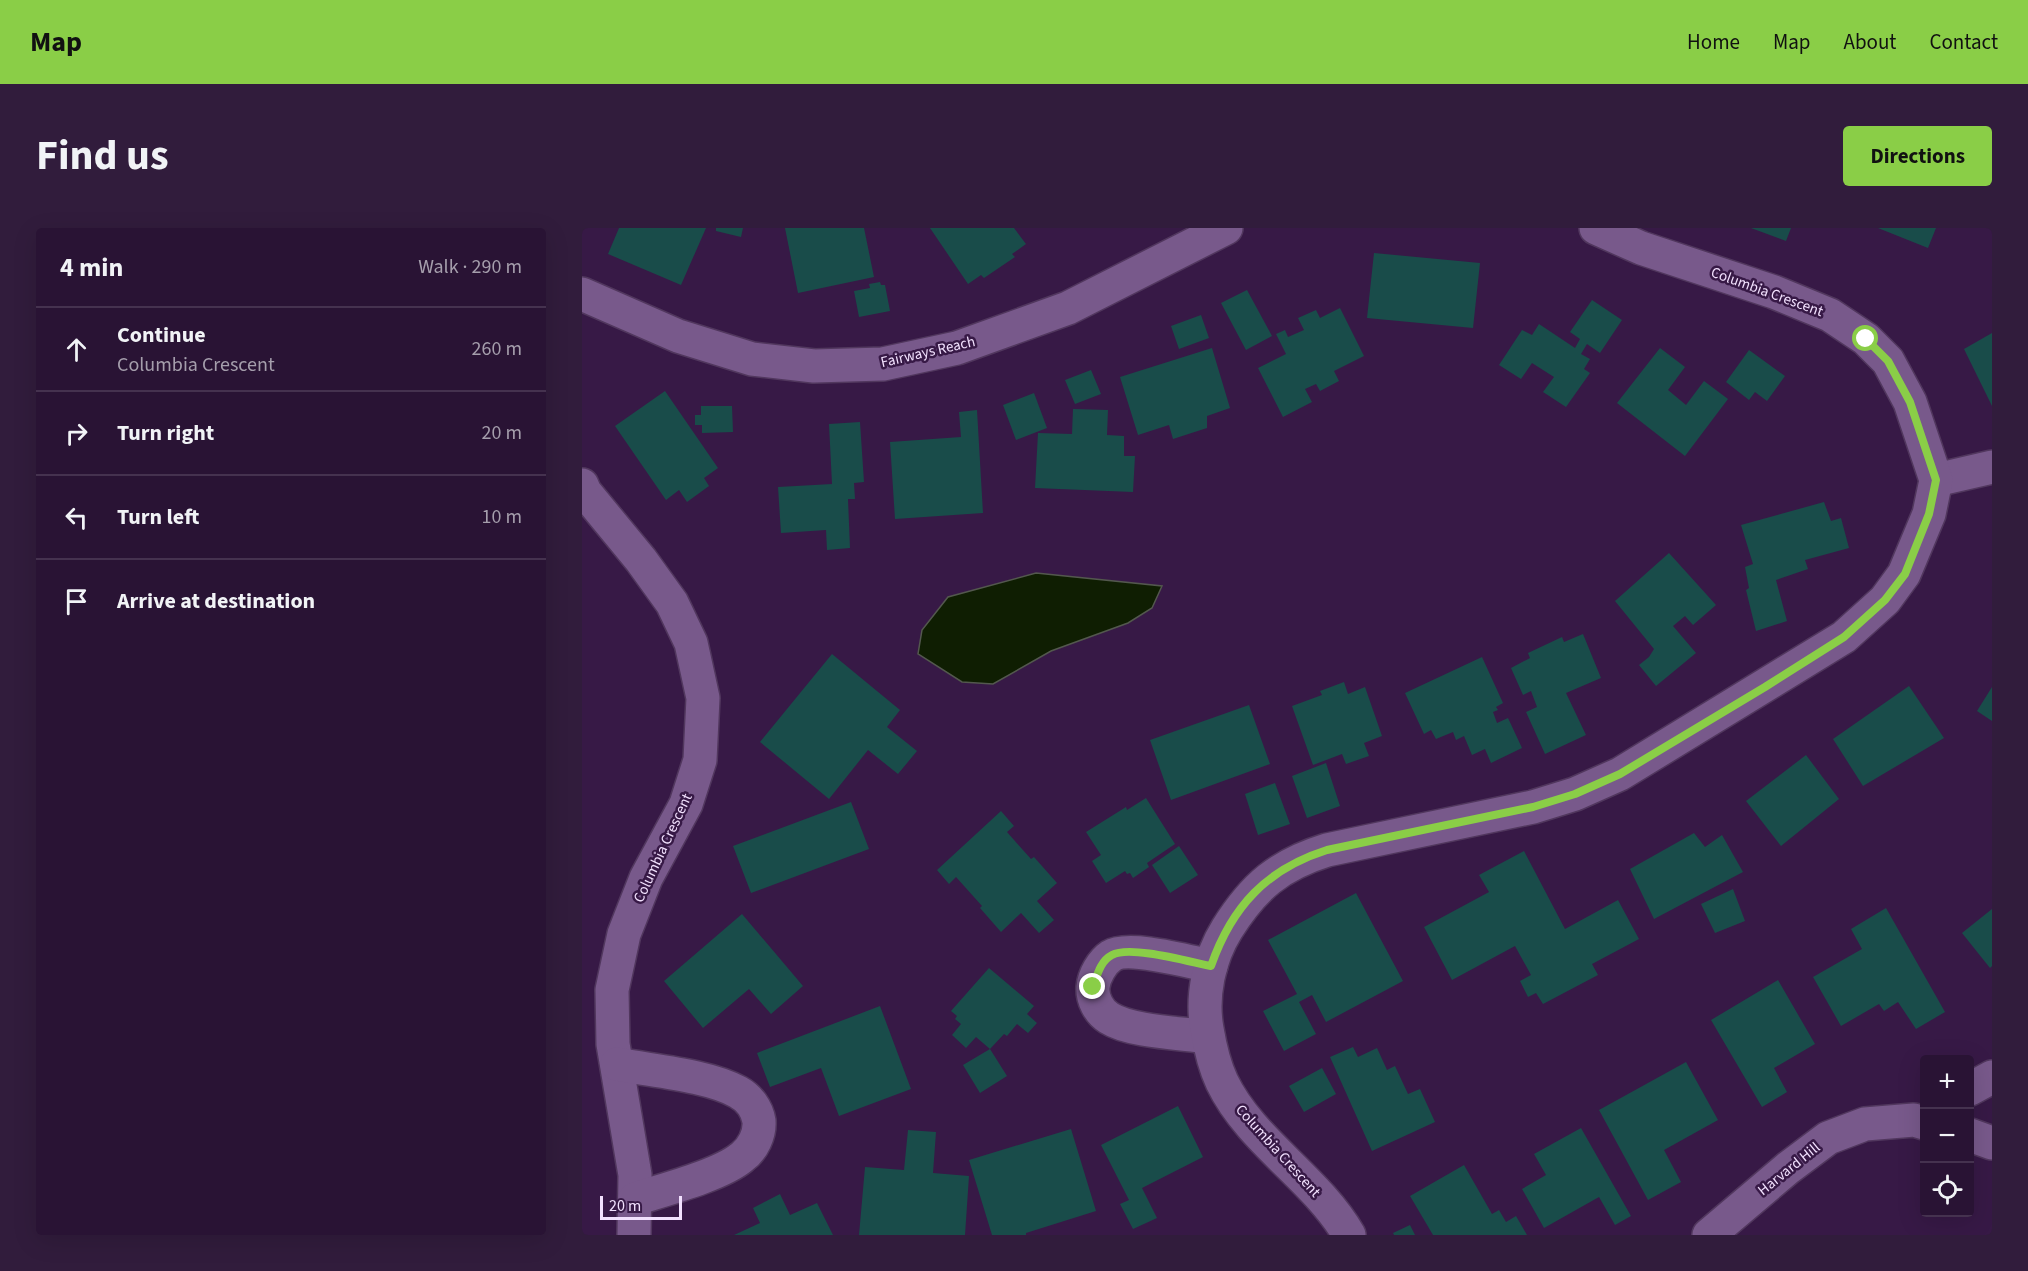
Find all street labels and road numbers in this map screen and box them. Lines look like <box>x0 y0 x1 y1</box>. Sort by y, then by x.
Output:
street label: Columbia Crescent <box>1708 262 1826 322</box>
street label: Fairways Reach <box>879 331 977 373</box>
street label: Columbia Crescent <box>628 790 698 906</box>
street label: Columbia Crescent <box>1231 1100 1325 1202</box>
street label: Harvard Hill <box>1753 1137 1825 1201</box>

